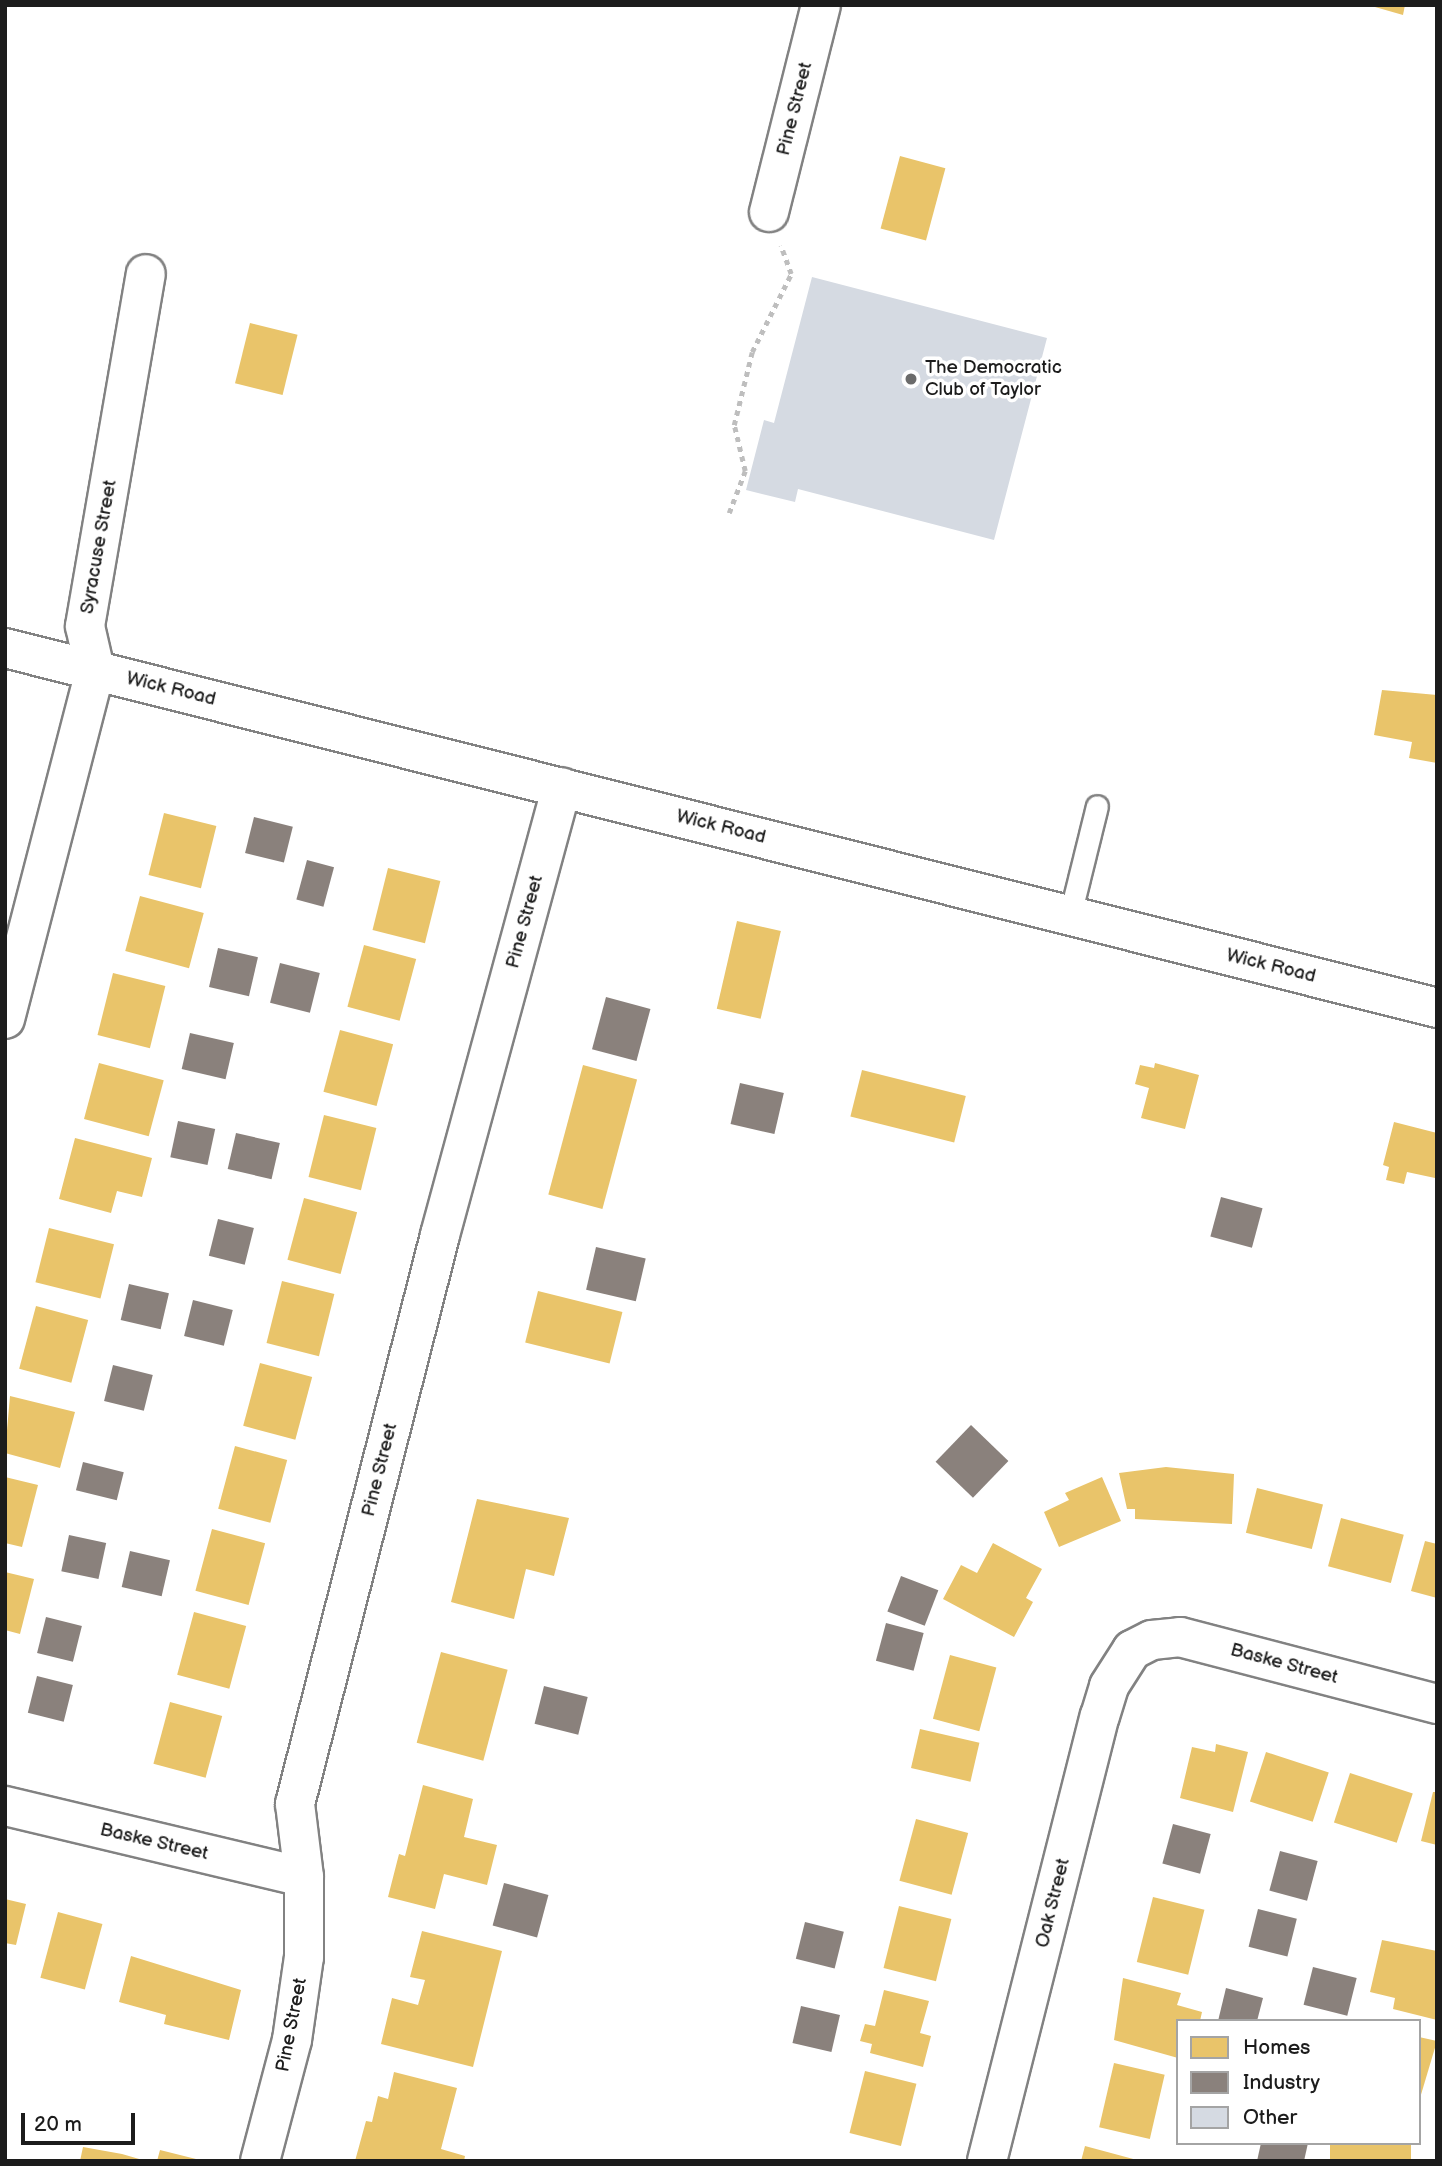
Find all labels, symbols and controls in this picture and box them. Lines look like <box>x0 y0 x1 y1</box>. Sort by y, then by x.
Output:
street label: Pine Street <box>772 60 818 158</box>
place label: The Democratic Club of Taylor <box>925 357 1062 401</box>
marker: The Democratic Club of Taylor <box>903 371 919 387</box>
street label: Syracuse Street <box>76 478 122 616</box>
street label: Wick Road <box>124 667 218 711</box>
street label: Wick Road <box>674 805 768 849</box>
street label: Pine Street <box>502 873 548 971</box>
street label: Wick Road <box>1224 944 1318 988</box>
street label: Pine Street <box>357 1421 403 1519</box>
street label: Baske Street <box>1228 1639 1340 1689</box>
street label: Baske Street <box>97 1818 211 1866</box>
street label: Oak Street <box>1031 1856 1075 1950</box>
street label: Pine Street <box>272 1976 312 2074</box>
legend <box>1176 2019 1421 2145</box>
text: Homes <box>1243 2035 1311 2060</box>
text: Industry <box>1243 2070 1320 2095</box>
scale bar <box>24 2100 138 2144</box>
text: Other <box>1243 2105 1297 2130</box>
text: 20 m <box>34 2112 82 2137</box>

